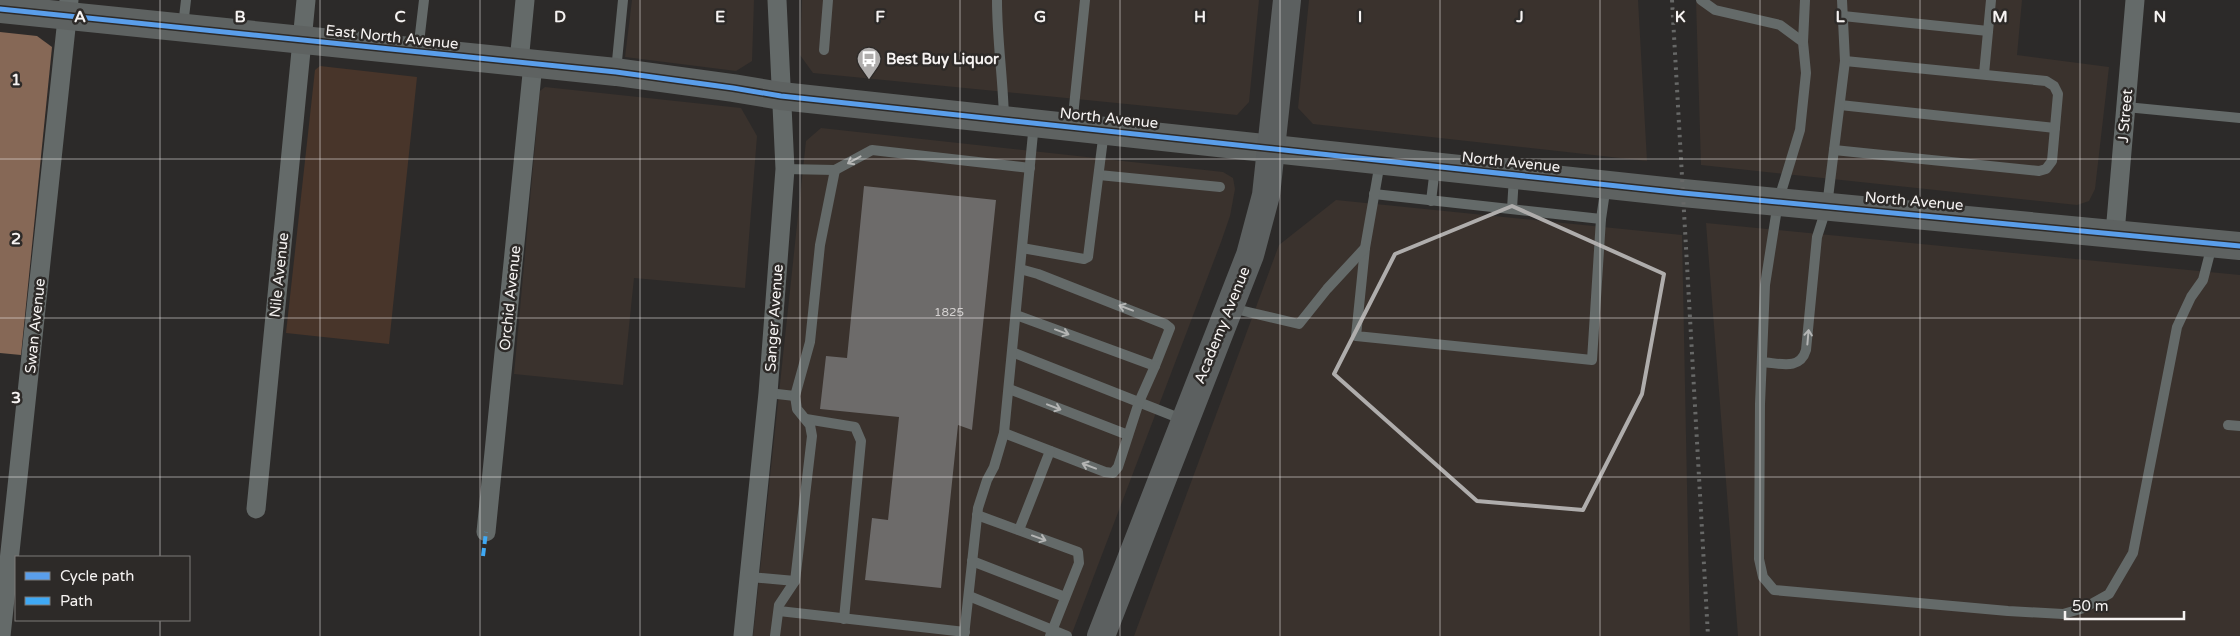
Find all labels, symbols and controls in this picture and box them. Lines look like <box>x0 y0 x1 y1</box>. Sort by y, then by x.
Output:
text: A <box>74 7 86 27</box>
text: B <box>234 7 246 27</box>
text: C <box>394 7 406 27</box>
text: D <box>554 7 566 27</box>
text: E <box>715 7 725 27</box>
text: F <box>875 7 885 27</box>
text: G <box>1034 7 1046 27</box>
text: H <box>1194 7 1206 27</box>
text: I <box>1358 7 1362 27</box>
text: J <box>1515 7 1524 27</box>
text: K <box>1675 7 1686 27</box>
text: L <box>1835 7 1845 27</box>
text: M <box>1992 7 2008 27</box>
text: N <box>2154 7 2166 27</box>
street label: East North Avenue <box>325 21 459 53</box>
bus stop icon: Best Buy Liquor <box>856 46 882 80</box>
place label: Best Buy Liquor <box>886 50 999 69</box>
text: 1 <box>11 70 21 90</box>
street label: J Street <box>2114 88 2136 144</box>
street label: North Avenue <box>1059 104 1159 132</box>
street label: North Avenue <box>1461 148 1561 176</box>
one-way arrow <box>847 156 861 166</box>
street label: North Avenue <box>1864 188 1964 214</box>
text: 2 <box>11 229 21 249</box>
street label: Nile Avenue <box>266 232 292 318</box>
street label: Orchid Avenue <box>496 245 524 351</box>
street label: Sanger Avenue <box>761 263 787 373</box>
street label: Academy Avenue <box>1190 264 1254 386</box>
street label: Swan Avenue <box>21 277 49 375</box>
one-way arrow <box>1119 303 1134 313</box>
house number: 1825 <box>934 305 964 319</box>
one-way arrow <box>1053 328 1069 337</box>
one-way arrow <box>1803 329 1812 345</box>
text: 3 <box>11 388 21 408</box>
one-way arrow <box>1046 402 1061 412</box>
one-way arrow <box>1081 461 1097 470</box>
one-way arrow <box>1031 534 1047 543</box>
legend <box>15 556 190 621</box>
text: Cycle path <box>60 567 134 585</box>
scale bar <box>2065 588 2184 620</box>
text: Path <box>60 592 93 610</box>
text: 50 m <box>2072 597 2109 615</box>

